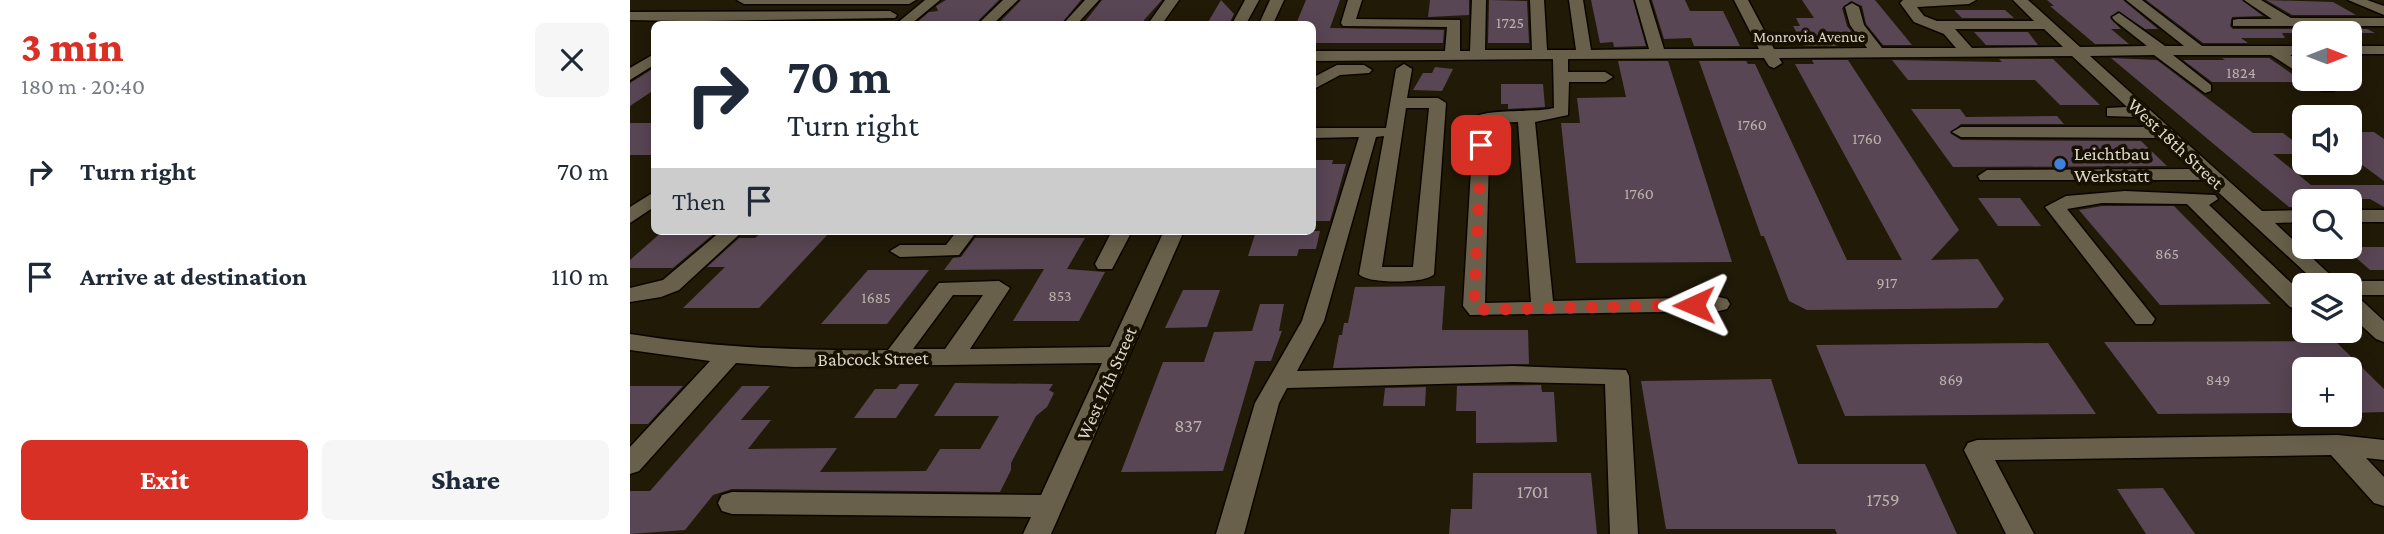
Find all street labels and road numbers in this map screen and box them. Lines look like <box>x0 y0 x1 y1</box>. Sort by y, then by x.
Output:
street label: Monrovia Avenue <box>1753 28 1865 45</box>
street label: West 18th Street <box>2123 94 2228 194</box>
street label: West 17th Street <box>1072 323 1141 443</box>
street label: Babcock Street <box>817 347 929 370</box>

